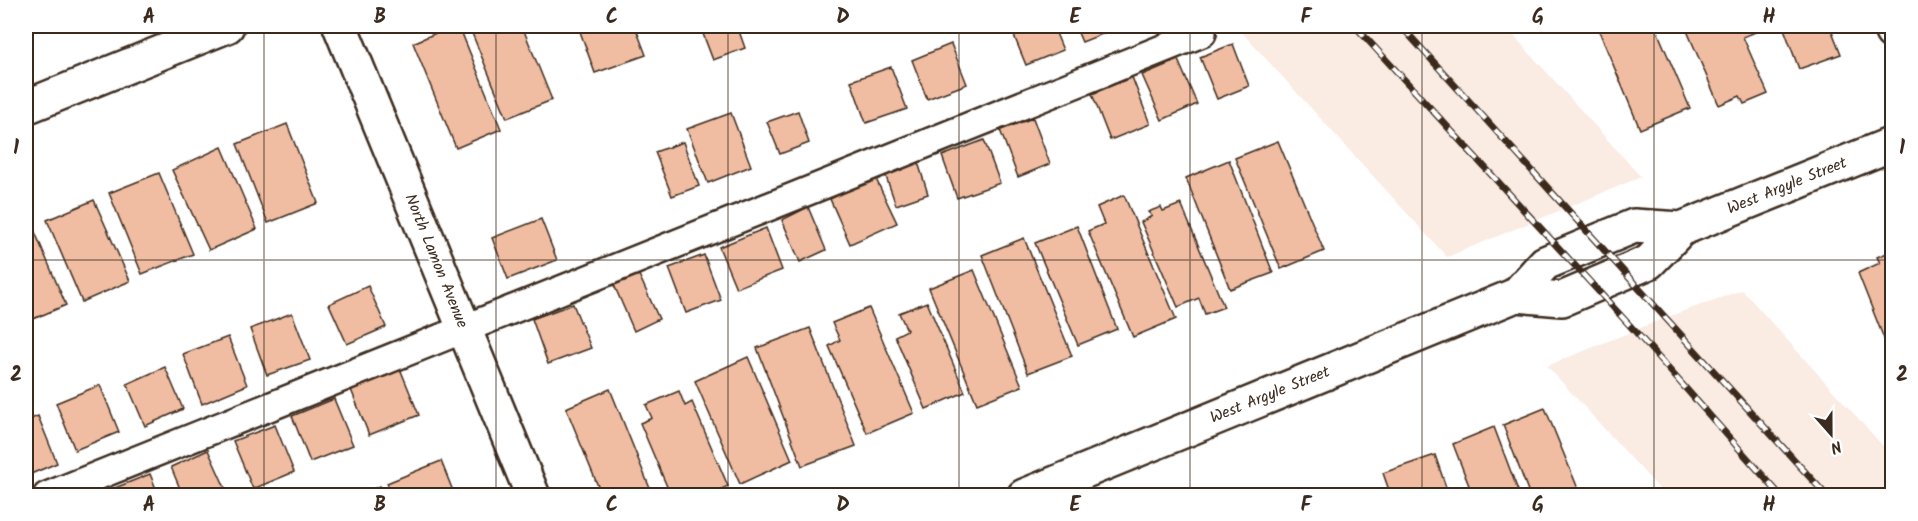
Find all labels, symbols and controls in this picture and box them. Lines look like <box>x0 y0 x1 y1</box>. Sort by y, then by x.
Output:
text: A <box>143 2 155 34</box>
text: B <box>374 2 386 34</box>
text: C <box>606 2 618 34</box>
text: D <box>836 2 850 34</box>
text: E <box>1069 2 1081 34</box>
text: F <box>1301 2 1313 34</box>
text: G <box>1532 2 1544 34</box>
text: H <box>1762 2 1776 34</box>
text: 1 <box>13 133 19 165</box>
text: 1 <box>1899 133 1905 165</box>
street label: West Argyle Street <box>1723 150 1851 221</box>
street label: North Lamon Avenue <box>398 190 474 332</box>
street label: West Argyle Street <box>1206 359 1334 430</box>
text: 2 <box>10 360 22 392</box>
text: 2 <box>1896 360 1908 392</box>
north arrow <box>1801 404 1861 464</box>
text: N <box>1827 433 1845 460</box>
text: A <box>143 490 155 521</box>
text: B <box>374 490 386 521</box>
text: C <box>606 490 618 521</box>
text: D <box>836 490 850 521</box>
text: E <box>1069 490 1081 521</box>
text: F <box>1301 490 1313 521</box>
text: G <box>1532 490 1544 521</box>
text: H <box>1762 490 1776 521</box>

